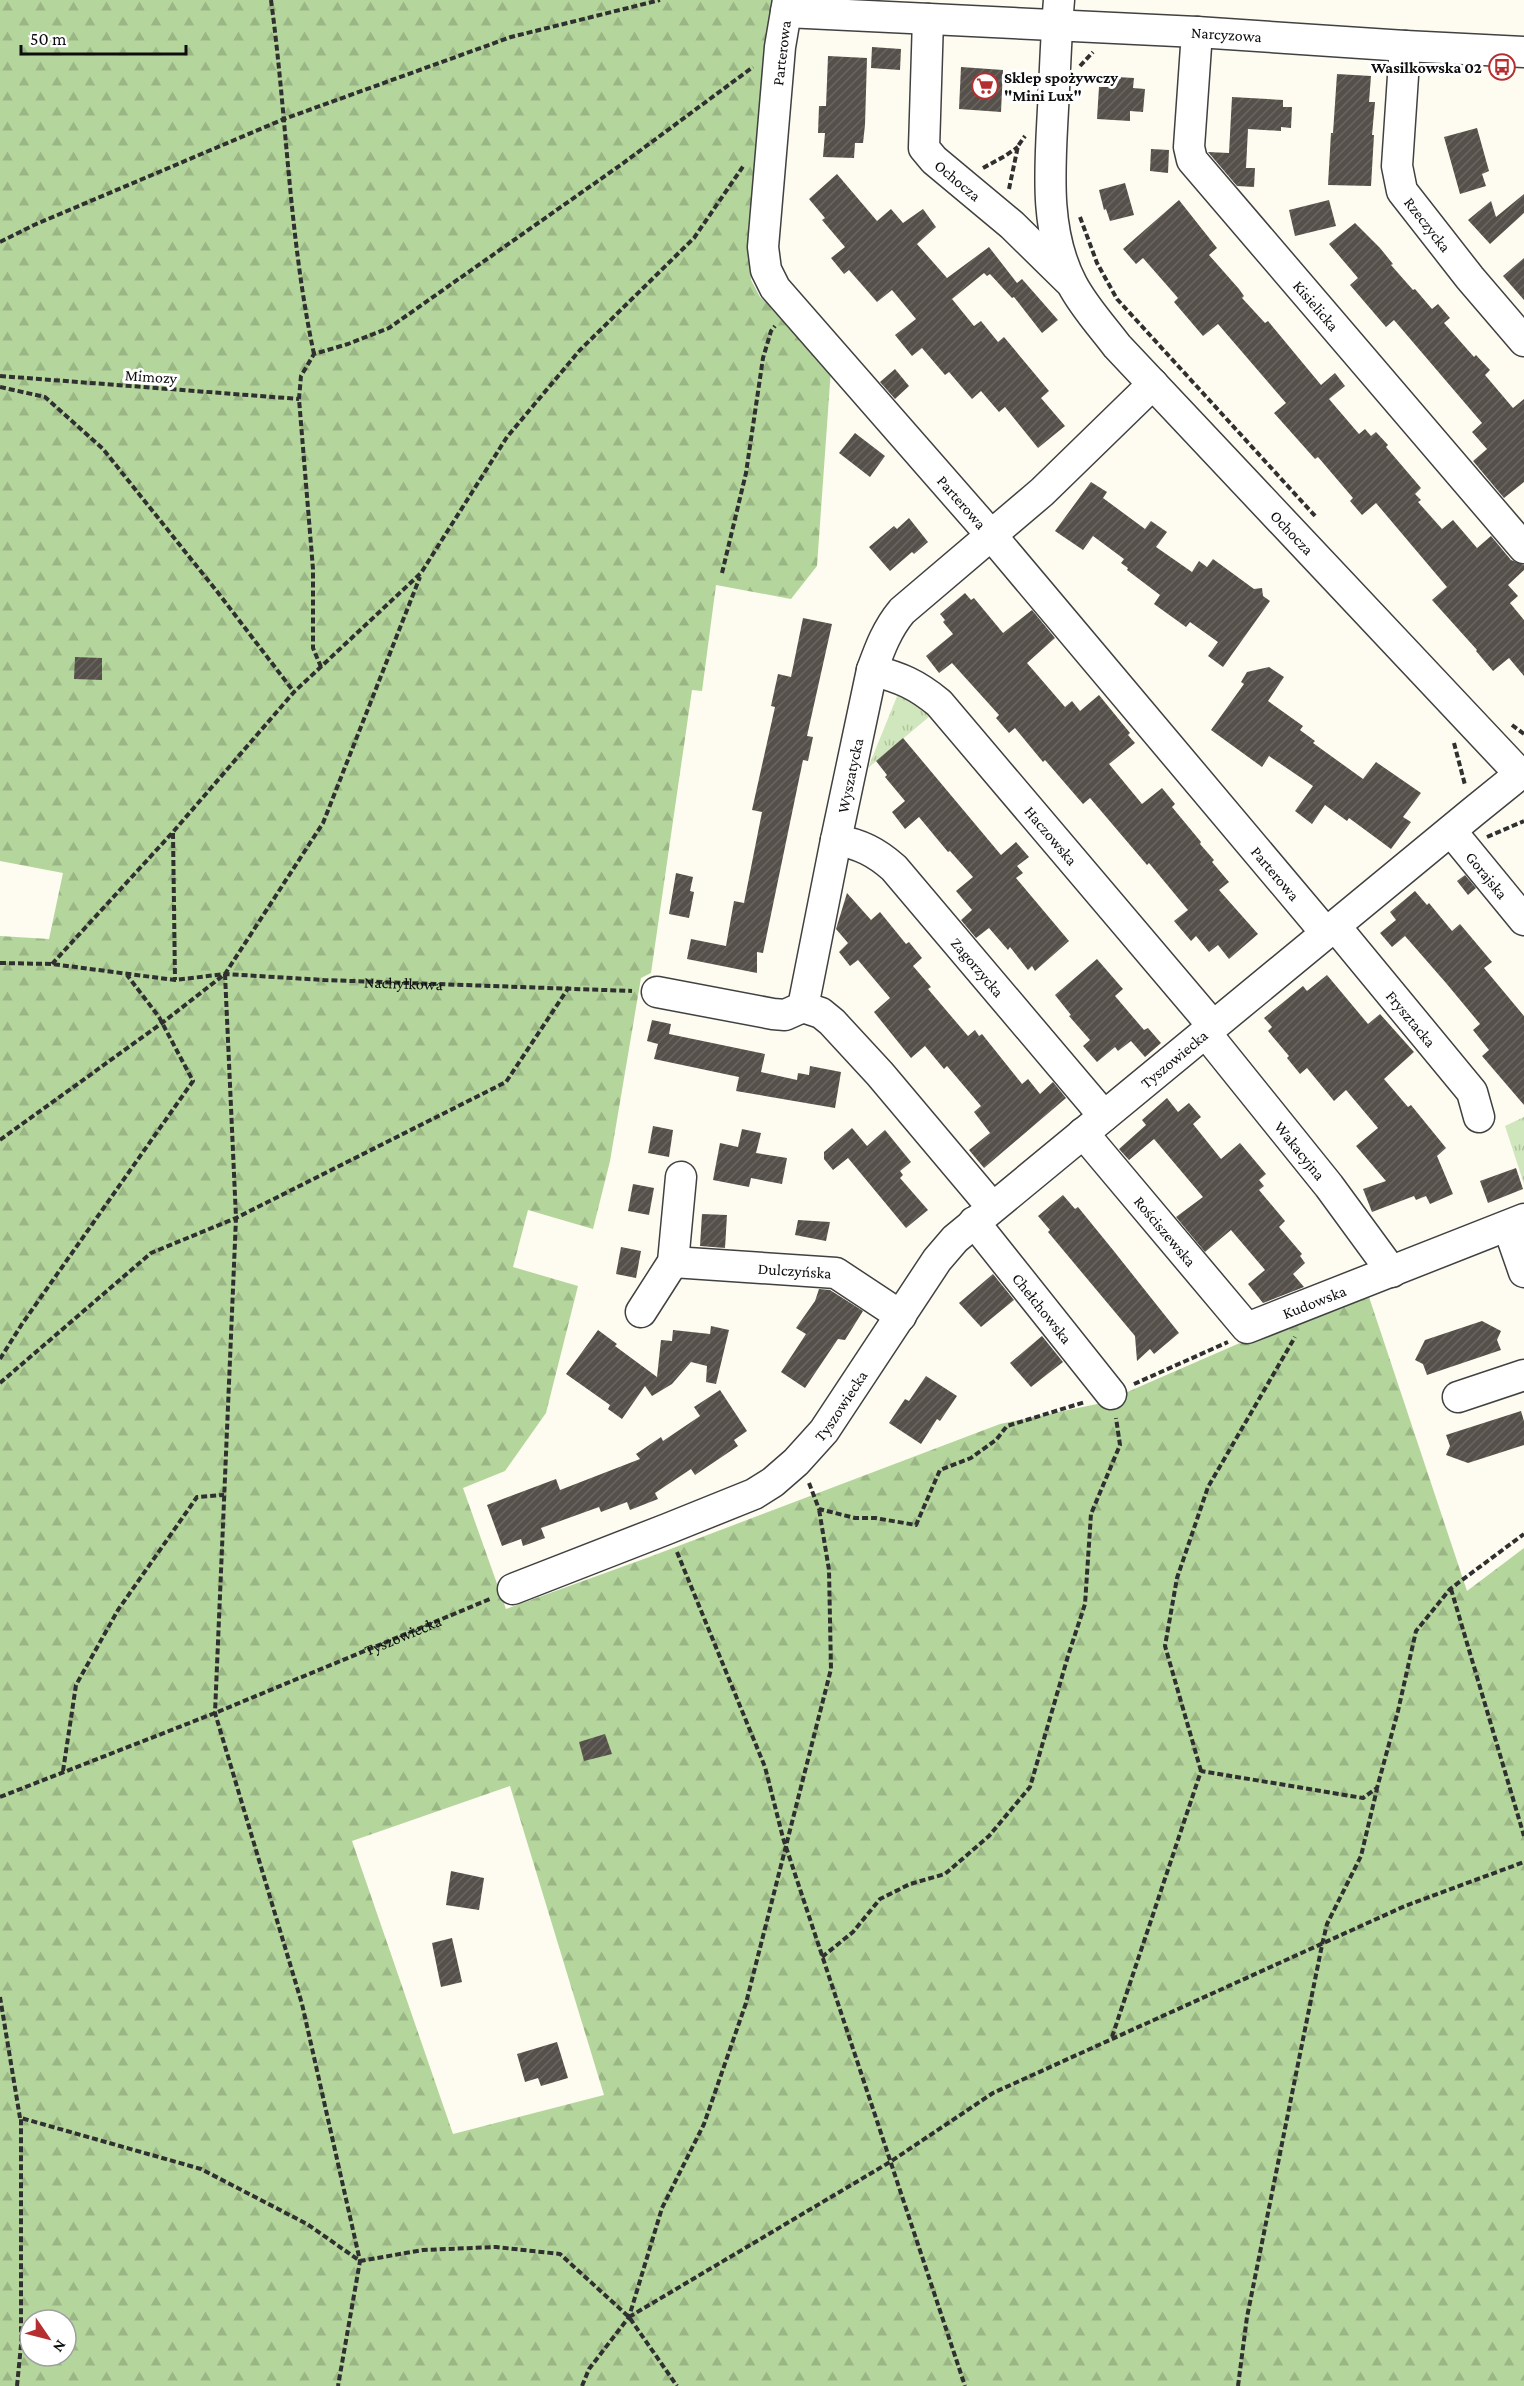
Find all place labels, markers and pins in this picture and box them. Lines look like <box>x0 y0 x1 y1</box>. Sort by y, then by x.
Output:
bus stop icon: Wasilkowska 02 <box>1487 52 1517 82</box>
place label: Wasilkowska 02 <box>1370 59 1482 76</box>
place label: Sklep spożywczy "Mini Lux" <box>1004 69 1118 104</box>
supermarket icon: Sklep spożywczy "Mini Lux" <box>970 71 1000 101</box>

